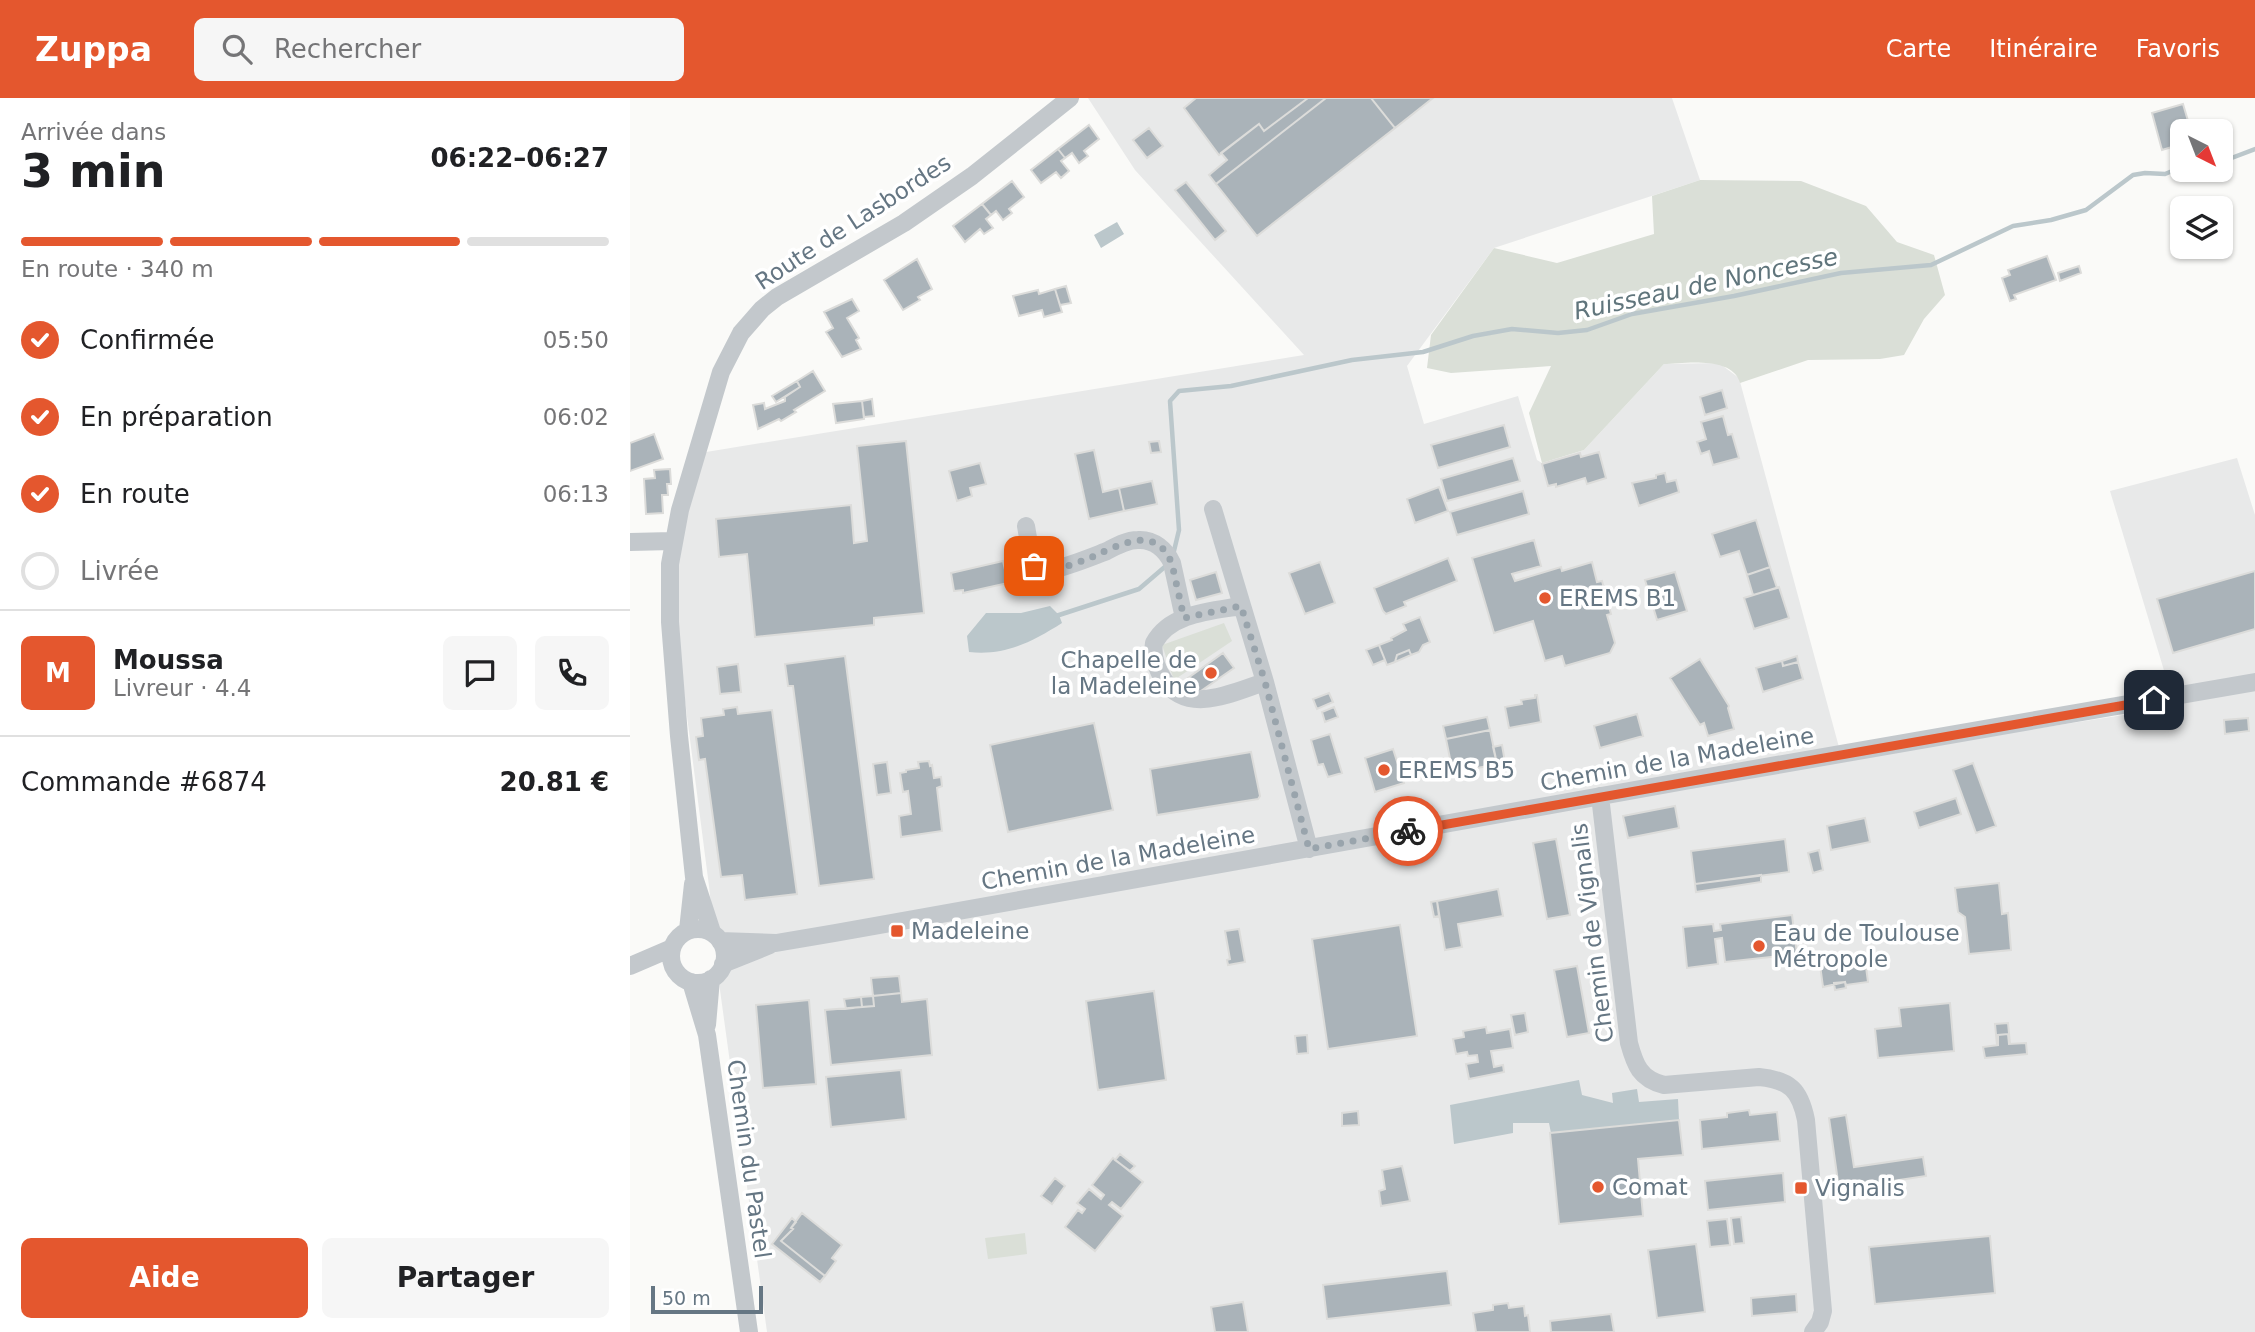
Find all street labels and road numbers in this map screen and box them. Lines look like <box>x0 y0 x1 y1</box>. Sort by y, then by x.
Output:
street label: Route de Lasbordes <box>751 149 955 295</box>
street label: Chemin de la Madeleine <box>1538 722 1816 796</box>
street label: Chemin de la Madeleine <box>979 821 1257 895</box>
street label: Chemin de Vignalis <box>1566 822 1618 1044</box>
street label: Chemin du Pastel <box>722 1058 776 1260</box>

